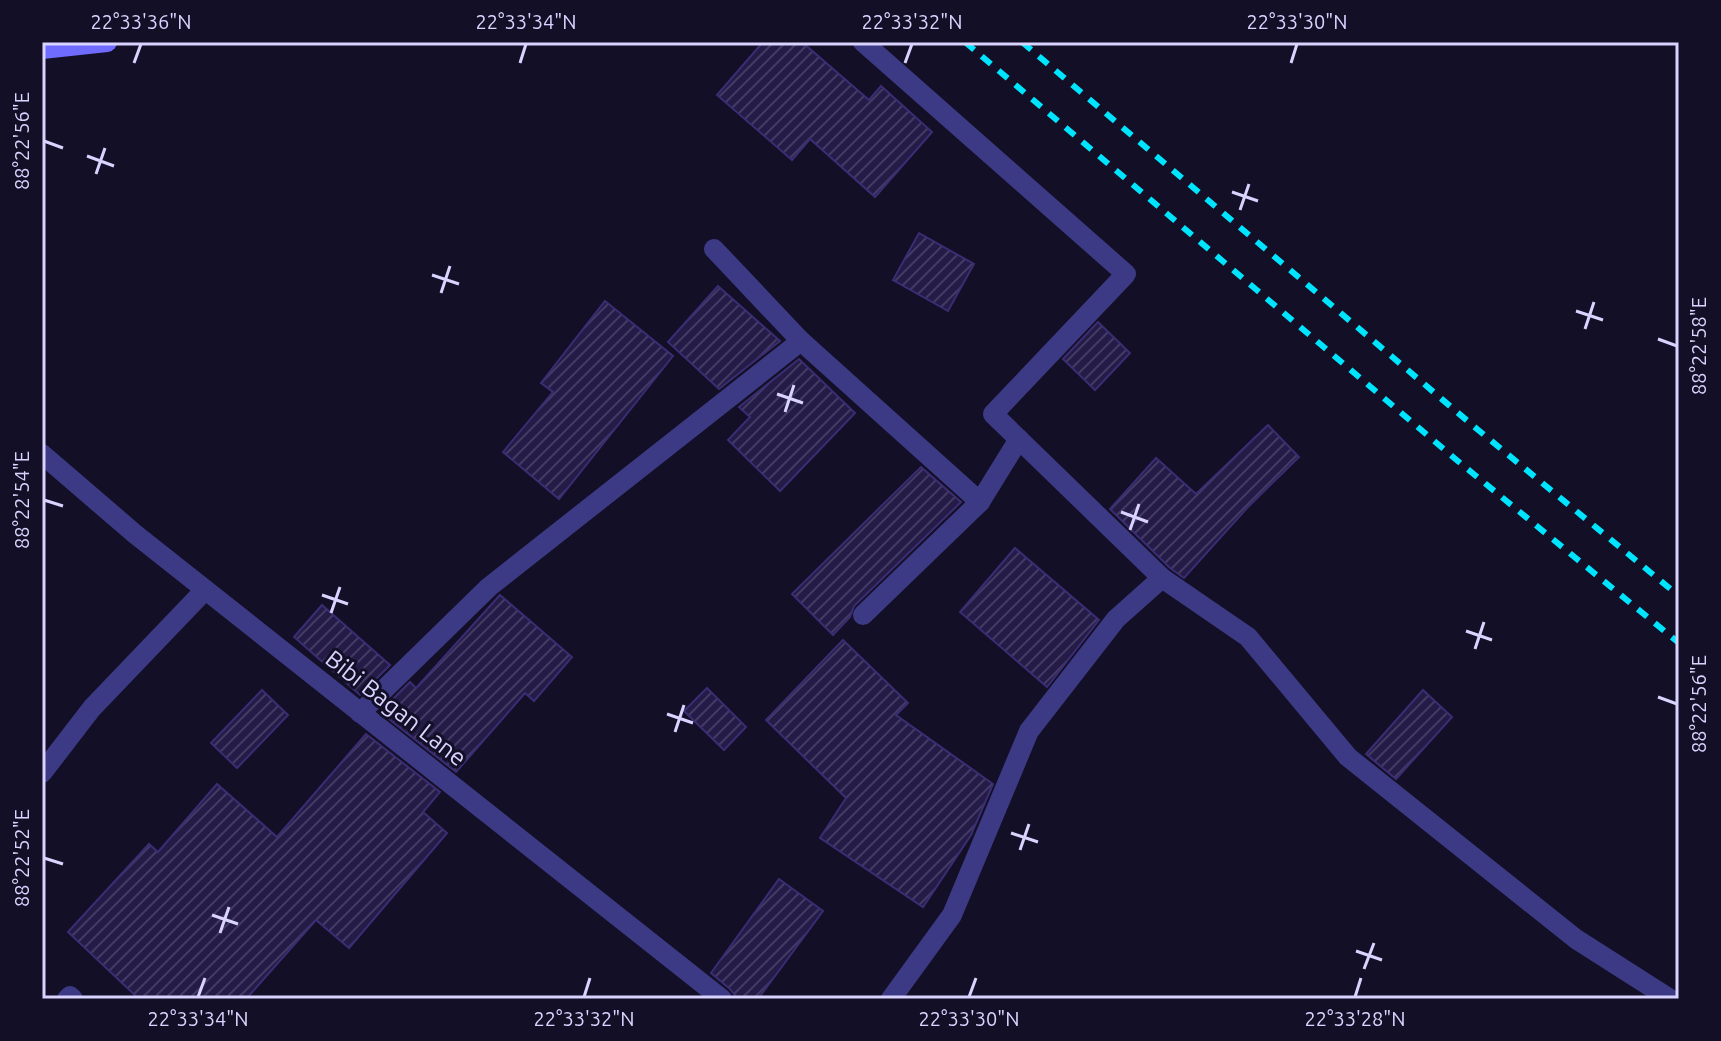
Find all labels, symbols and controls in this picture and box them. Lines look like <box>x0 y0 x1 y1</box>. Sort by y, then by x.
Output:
text: 22°33'36"N <box>90 10 192 33</box>
text: 22°33'34"N <box>475 10 577 33</box>
text: 22°33'32"N <box>861 10 963 33</box>
text: 22°33'30"N <box>1246 10 1348 33</box>
text: 88°22'56"E <box>10 92 33 190</box>
text: 88°22'58"E <box>1687 297 1710 395</box>
text: 88°22'54"E <box>10 451 33 549</box>
street label: Bibi Bagan Lane <box>320 645 472 771</box>
text: 88°22'56"E <box>1687 655 1710 753</box>
text: 88°22'52"E <box>10 809 33 907</box>
text: 22°33'34"N <box>147 1007 249 1030</box>
text: 22°33'32"N <box>533 1007 635 1030</box>
text: 22°33'30"N <box>918 1007 1020 1030</box>
text: 22°33'28"N <box>1304 1007 1406 1030</box>

